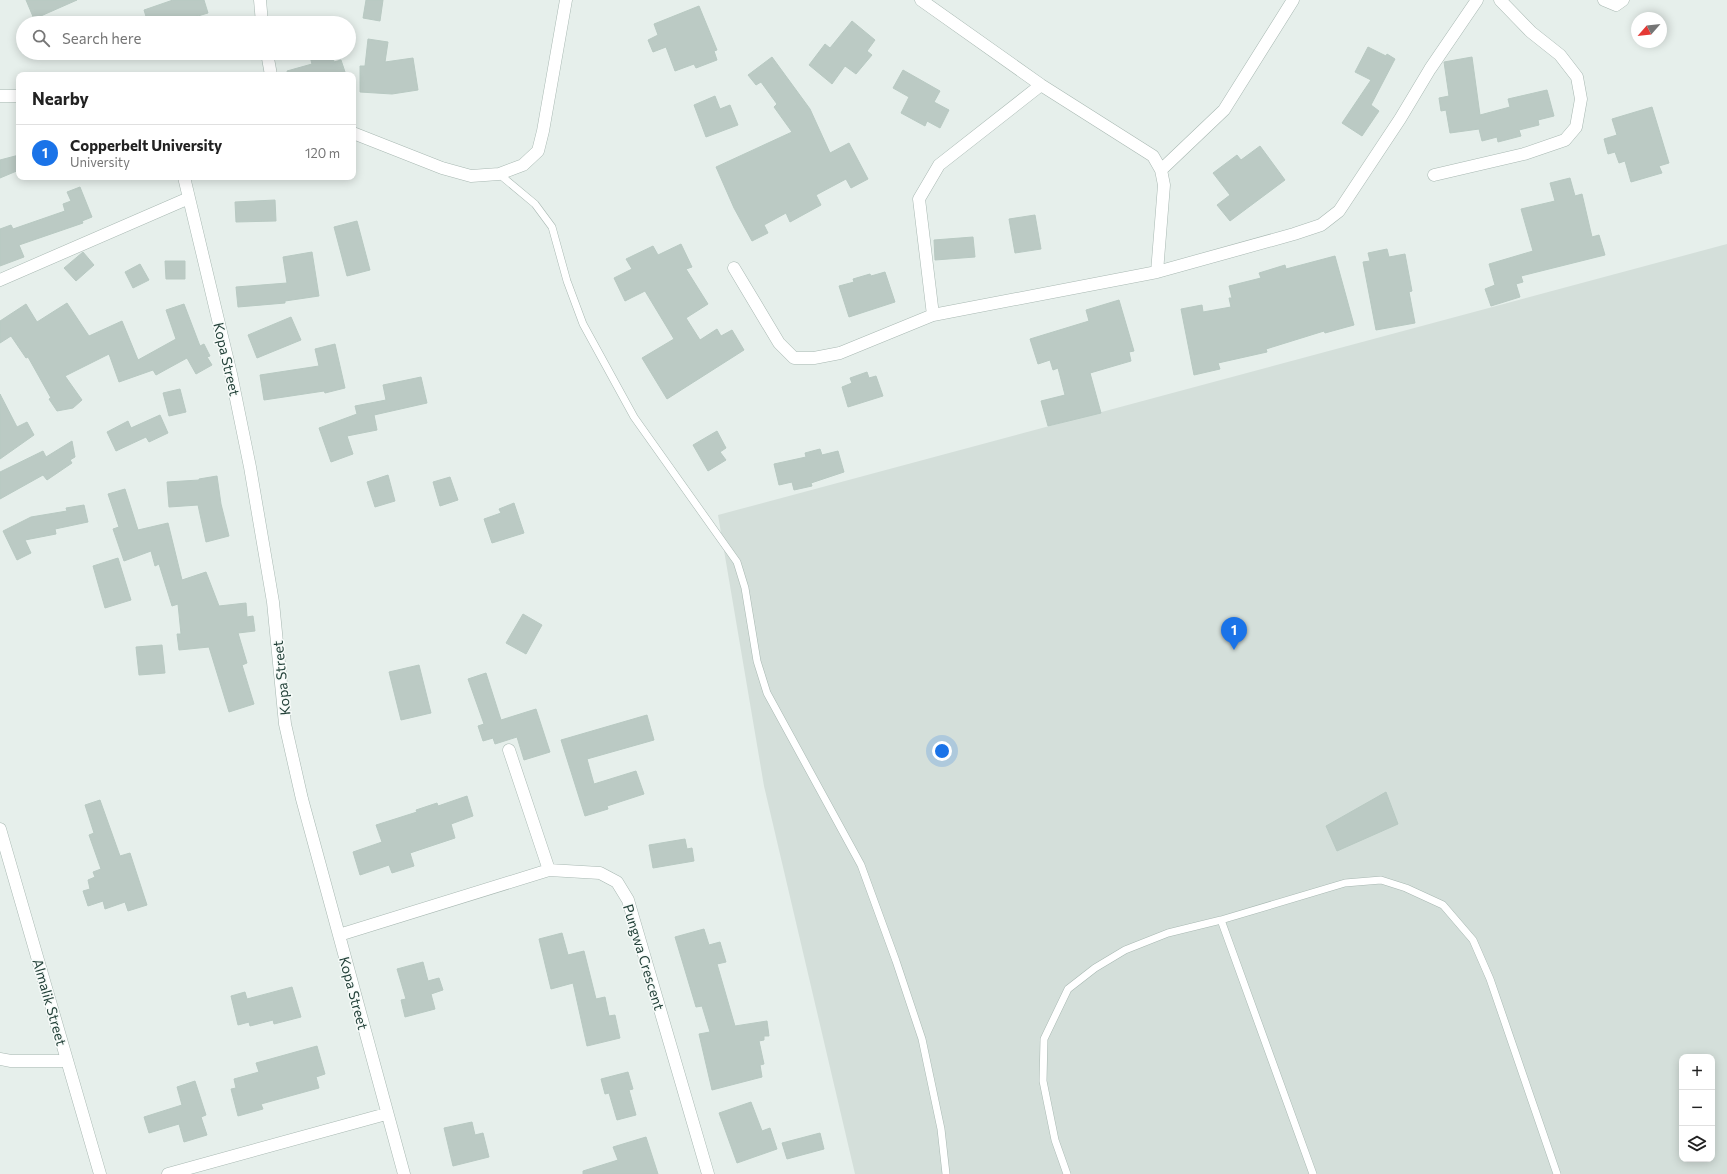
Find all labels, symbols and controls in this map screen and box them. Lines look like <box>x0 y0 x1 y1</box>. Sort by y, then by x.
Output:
north arrow <box>1631 12 1667 48</box>
search box <box>16 16 356 60</box>
icon: search <box>30 27 52 49</box>
text: Search here <box>62 29 141 47</box>
text: Nearby <box>32 88 89 109</box>
text: Copperbelt University <box>70 136 222 154</box>
text: 1 <box>42 145 48 161</box>
text: 120 m <box>305 145 340 161</box>
text: University <box>70 154 130 170</box>
street label: Kopa Street <box>210 320 244 398</box>
pin: 1 <box>1221 617 1247 650</box>
street label: Kopa Street <box>269 640 293 716</box>
your location <box>932 741 952 761</box>
street label: Pungwa Crescent <box>620 902 668 1012</box>
street label: Kopa Street <box>336 955 372 1032</box>
street label: Almalik Street <box>29 957 71 1048</box>
map controls <box>1679 1054 1715 1162</box>
button: + <box>1679 1054 1715 1090</box>
button: − <box>1679 1090 1715 1126</box>
button: layers <box>1679 1126 1715 1162</box>

